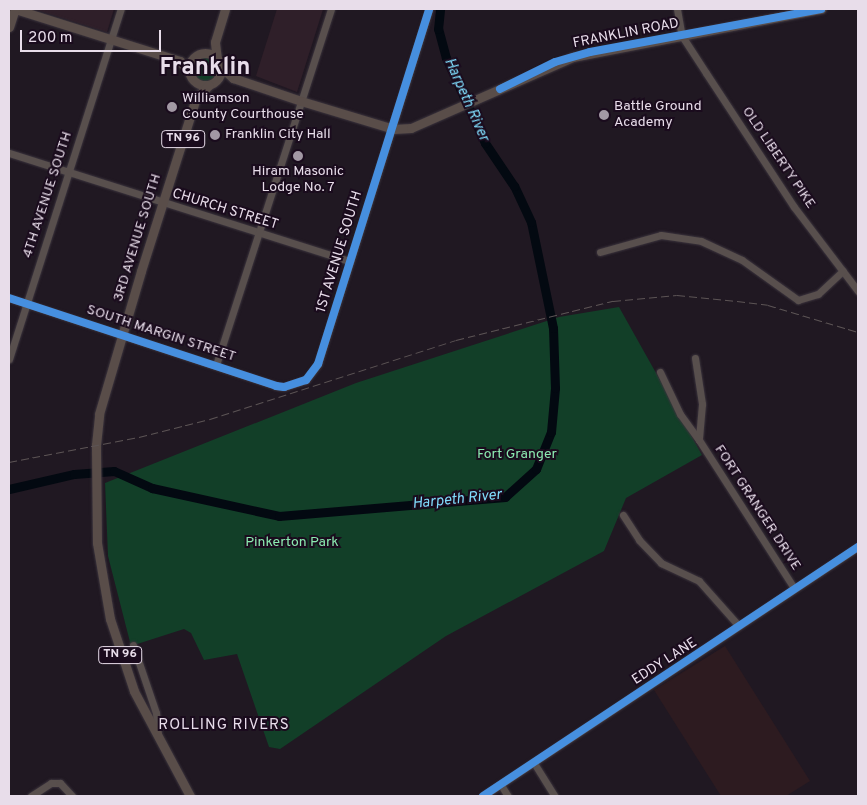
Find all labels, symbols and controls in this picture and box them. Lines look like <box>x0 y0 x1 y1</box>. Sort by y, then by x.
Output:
street label: FRANKLIN ROAD <box>572 15 680 53</box>
scale bar <box>22 20 164 52</box>
text: 200 m <box>28 29 73 48</box>
district label: Franklin <box>160 55 250 83</box>
water label: Harpeth River <box>440 55 492 145</box>
place label: Williamson County Courthouse <box>182 91 304 124</box>
place label: Battle Ground Academy <box>614 99 702 132</box>
marker: Williamson County Courthouse <box>166 101 178 113</box>
street label: OLD LIBERTY PIKE <box>738 104 818 212</box>
marker: Battle Ground Academy <box>598 109 610 121</box>
place label: Franklin City Hall <box>225 127 331 143</box>
street label: 4TH AVENUE SOUTH <box>20 129 76 261</box>
marker: Franklin City Hall <box>209 129 221 141</box>
road number: TN 96 <box>160 130 206 148</box>
marker: Hiram Masonic Lodge No. 7 <box>292 150 304 162</box>
place label: Hiram Masonic Lodge No. 7 <box>252 164 344 196</box>
street label: 3RD AVENUE SOUTH <box>110 172 166 304</box>
street label: CHURCH STREET <box>170 186 280 234</box>
street label: 1ST AVENUE SOUTH <box>313 189 367 315</box>
street label: SOUTH MARGIN STREET <box>84 302 238 366</box>
street label: FORT GRANGER DRIVE <box>710 442 804 574</box>
park label: Fort Granger <box>477 447 557 463</box>
water label: Harpeth River <box>412 486 502 514</box>
park label: Pinkerton Park <box>245 535 339 551</box>
street label: EDDY LANE <box>629 635 701 689</box>
road number: TN 96 <box>98 646 142 664</box>
district label: ROLLING RIVERS <box>156 717 292 735</box>

